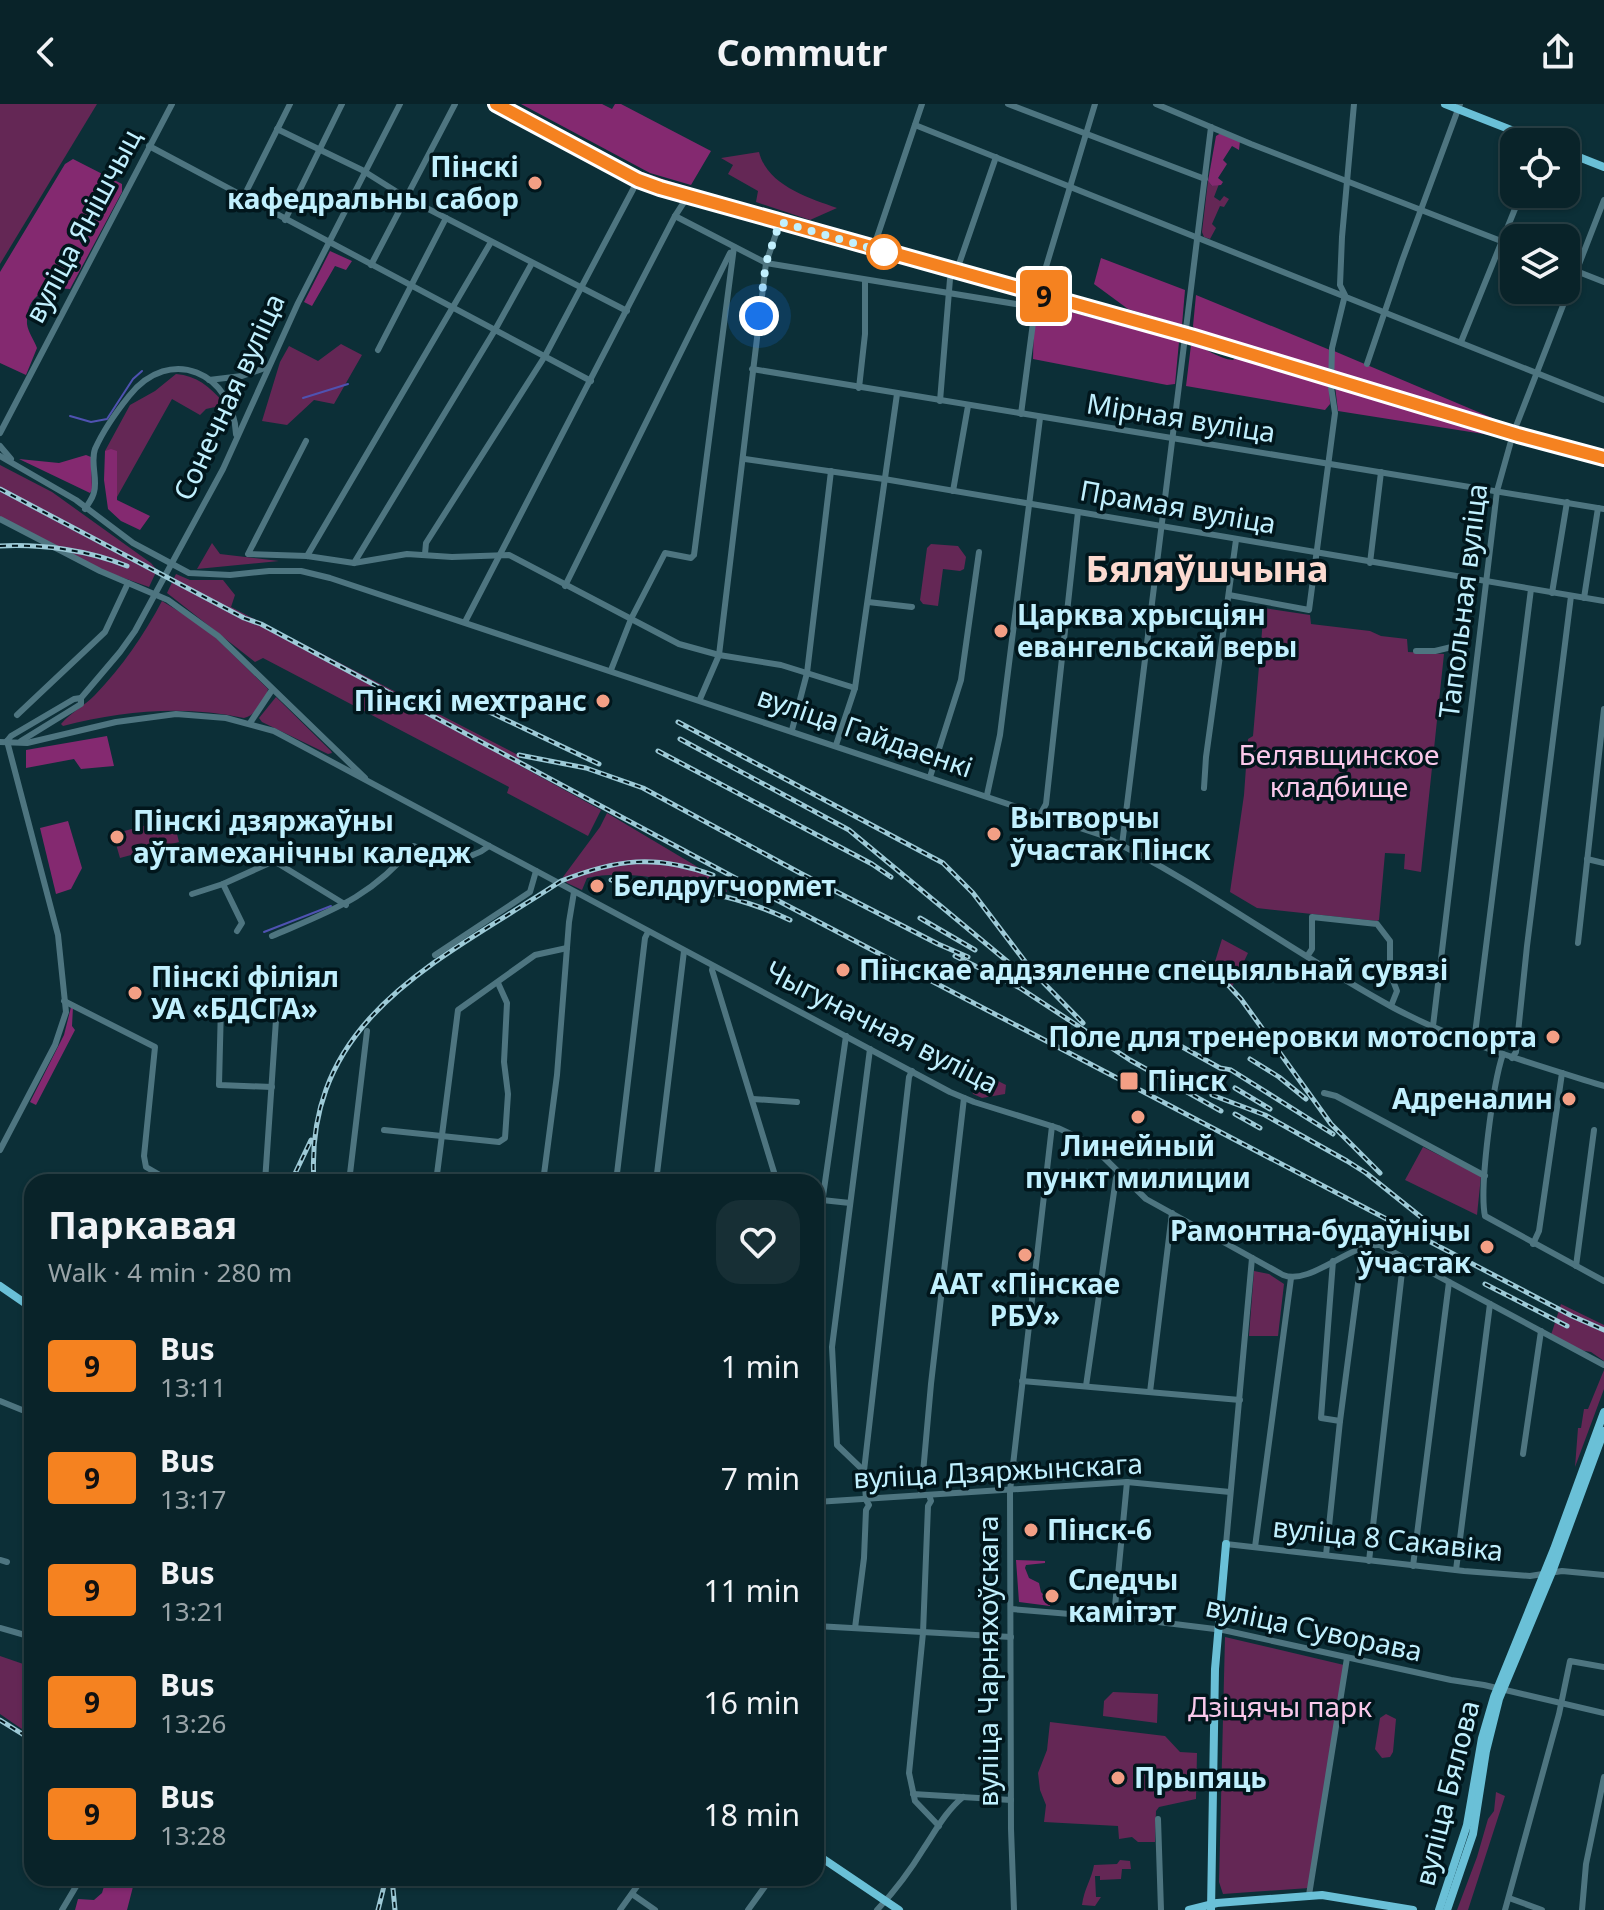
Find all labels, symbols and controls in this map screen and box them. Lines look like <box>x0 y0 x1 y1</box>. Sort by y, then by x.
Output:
text: Commutr <box>717 28 887 77</box>
icon: back <box>24 30 68 74</box>
icon: share <box>1536 30 1580 74</box>
street label: вуліца Янішчыц <box>15 122 149 329</box>
map controls <box>1500 128 1580 304</box>
button: locate <box>1500 128 1580 208</box>
place label: Пінскі кафедральны сабор <box>227 147 519 217</box>
marker: Пінскі кафедральны сабор <box>526 174 544 192</box>
button: layers <box>1500 224 1580 304</box>
unlabelled marker <box>867 235 901 269</box>
line badge: 9 <box>1018 270 1070 322</box>
text: 9 <box>1036 277 1052 315</box>
street label: Сонечная вуліца <box>163 287 293 506</box>
your location <box>739 296 779 336</box>
street label: Мірная вуліца <box>1084 383 1278 451</box>
street label: Прамая вуліца <box>1077 470 1279 542</box>
street label: Тапольная вуліца <box>1429 481 1495 720</box>
district label: Бяляўшчына <box>1086 544 1328 593</box>
place label: Царква хрысціян евангельскай веры <box>1017 595 1297 665</box>
marker: Царква хрысціян евангельскай веры <box>992 622 1010 640</box>
street label: вуліца Гайдаенкі <box>753 676 978 786</box>
place label: Пінскі мехтранс <box>354 681 587 719</box>
marker: Пінскі мехтранс <box>594 692 612 710</box>
park label: Белявщинское кладбище <box>1239 735 1439 805</box>
place label: Вытворчы ўчастак Пінск <box>1009 798 1212 868</box>
place label: Пінскі дзяржаўны аўтамеханічны каледж <box>133 801 472 871</box>
marker: Вытворчы ўчастак Пінск <box>985 825 1003 843</box>
marker: Пінскі дзяржаўны аўтамеханічны каледж <box>108 828 126 846</box>
place label: Белдругчормет <box>613 866 836 904</box>
marker: Белдругчормет <box>588 877 606 895</box>
place label: Пінскае аддзяленне спецыяльнай сувязі <box>859 950 1448 988</box>
street label: Чыгуначная вуліца <box>759 951 1005 1101</box>
place label: Пінскі філіял УА «БДСГА» <box>151 957 339 1027</box>
marker: Пінскае аддзяленне спецыяльнай сувязі <box>834 961 852 979</box>
marker: Пінскі філіял УА «БДСГА» <box>126 984 144 1002</box>
place label: Поле для тренеровки мотоспорта <box>1048 1017 1537 1055</box>
marker: Поле для тренеровки мотоспорта <box>1544 1028 1562 1046</box>
place label: Пінск <box>1147 1061 1228 1099</box>
marker: Пінск <box>1118 1070 1140 1092</box>
place label: Адреналин <box>1392 1079 1553 1117</box>
marker: Адреналин <box>1560 1090 1578 1108</box>
marker: Линейный пункт милиции <box>1129 1108 1147 1126</box>
place label: Линейный пункт милиции <box>1025 1126 1251 1196</box>
text: Паркавая <box>48 1198 237 1250</box>
button: heart <box>716 1200 800 1284</box>
place label: Рамонтна-будаўнічы ўчастак <box>1170 1211 1472 1281</box>
marker: Рамонтна-будаўнічы ўчастак <box>1478 1238 1496 1256</box>
marker: ААТ «Пінскае РБУ» <box>1016 1246 1034 1264</box>
text: Walk · 4 min · 280 m <box>48 1254 292 1290</box>
place label: ААТ «Пінскае РБУ» <box>930 1264 1120 1334</box>
text: Bus <box>160 1328 215 1369</box>
text: 1 min <box>721 1346 800 1387</box>
text: 9 <box>84 1347 100 1385</box>
text: 13:11 <box>160 1369 226 1405</box>
text: Bus <box>160 1440 215 1481</box>
street label: вуліца Дзяржынскага <box>852 1443 1144 1497</box>
text: 7 min <box>721 1458 800 1499</box>
text: 9 <box>84 1459 100 1497</box>
text: 13:17 <box>160 1481 226 1517</box>
street label: вуліца 8 Сакавіка <box>1271 1507 1505 1569</box>
place label: Пінск-6 <box>1047 1510 1152 1548</box>
street label: вуліца Чарняхоўскага <box>968 1515 1006 1807</box>
marker: Пінск-6 <box>1022 1521 1040 1539</box>
text: Bus <box>160 1552 215 1593</box>
place label: Следчы камітэт <box>1068 1560 1178 1630</box>
text: 11 min <box>704 1570 800 1611</box>
text: 9 <box>84 1571 100 1609</box>
marker: Следчы камітэт <box>1043 1587 1061 1605</box>
street label: вуліца Суворава <box>1202 1587 1426 1670</box>
text: 13:21 <box>160 1593 226 1629</box>
text: Bus <box>160 1664 215 1705</box>
text: 16 min <box>704 1682 800 1723</box>
text: 9 <box>84 1683 100 1721</box>
park label: Дзіцячы парк <box>1188 1687 1372 1725</box>
street label: вуліца Бялова <box>1405 1696 1487 1889</box>
text: 13:26 <box>160 1705 226 1741</box>
place label: Прыпяць <box>1134 1758 1267 1796</box>
marker: Прыпяць <box>1109 1769 1127 1787</box>
text: Bus <box>160 1776 215 1817</box>
text: 18 min <box>704 1794 800 1835</box>
text: 9 <box>84 1795 100 1833</box>
text: 13:28 <box>160 1817 226 1853</box>

